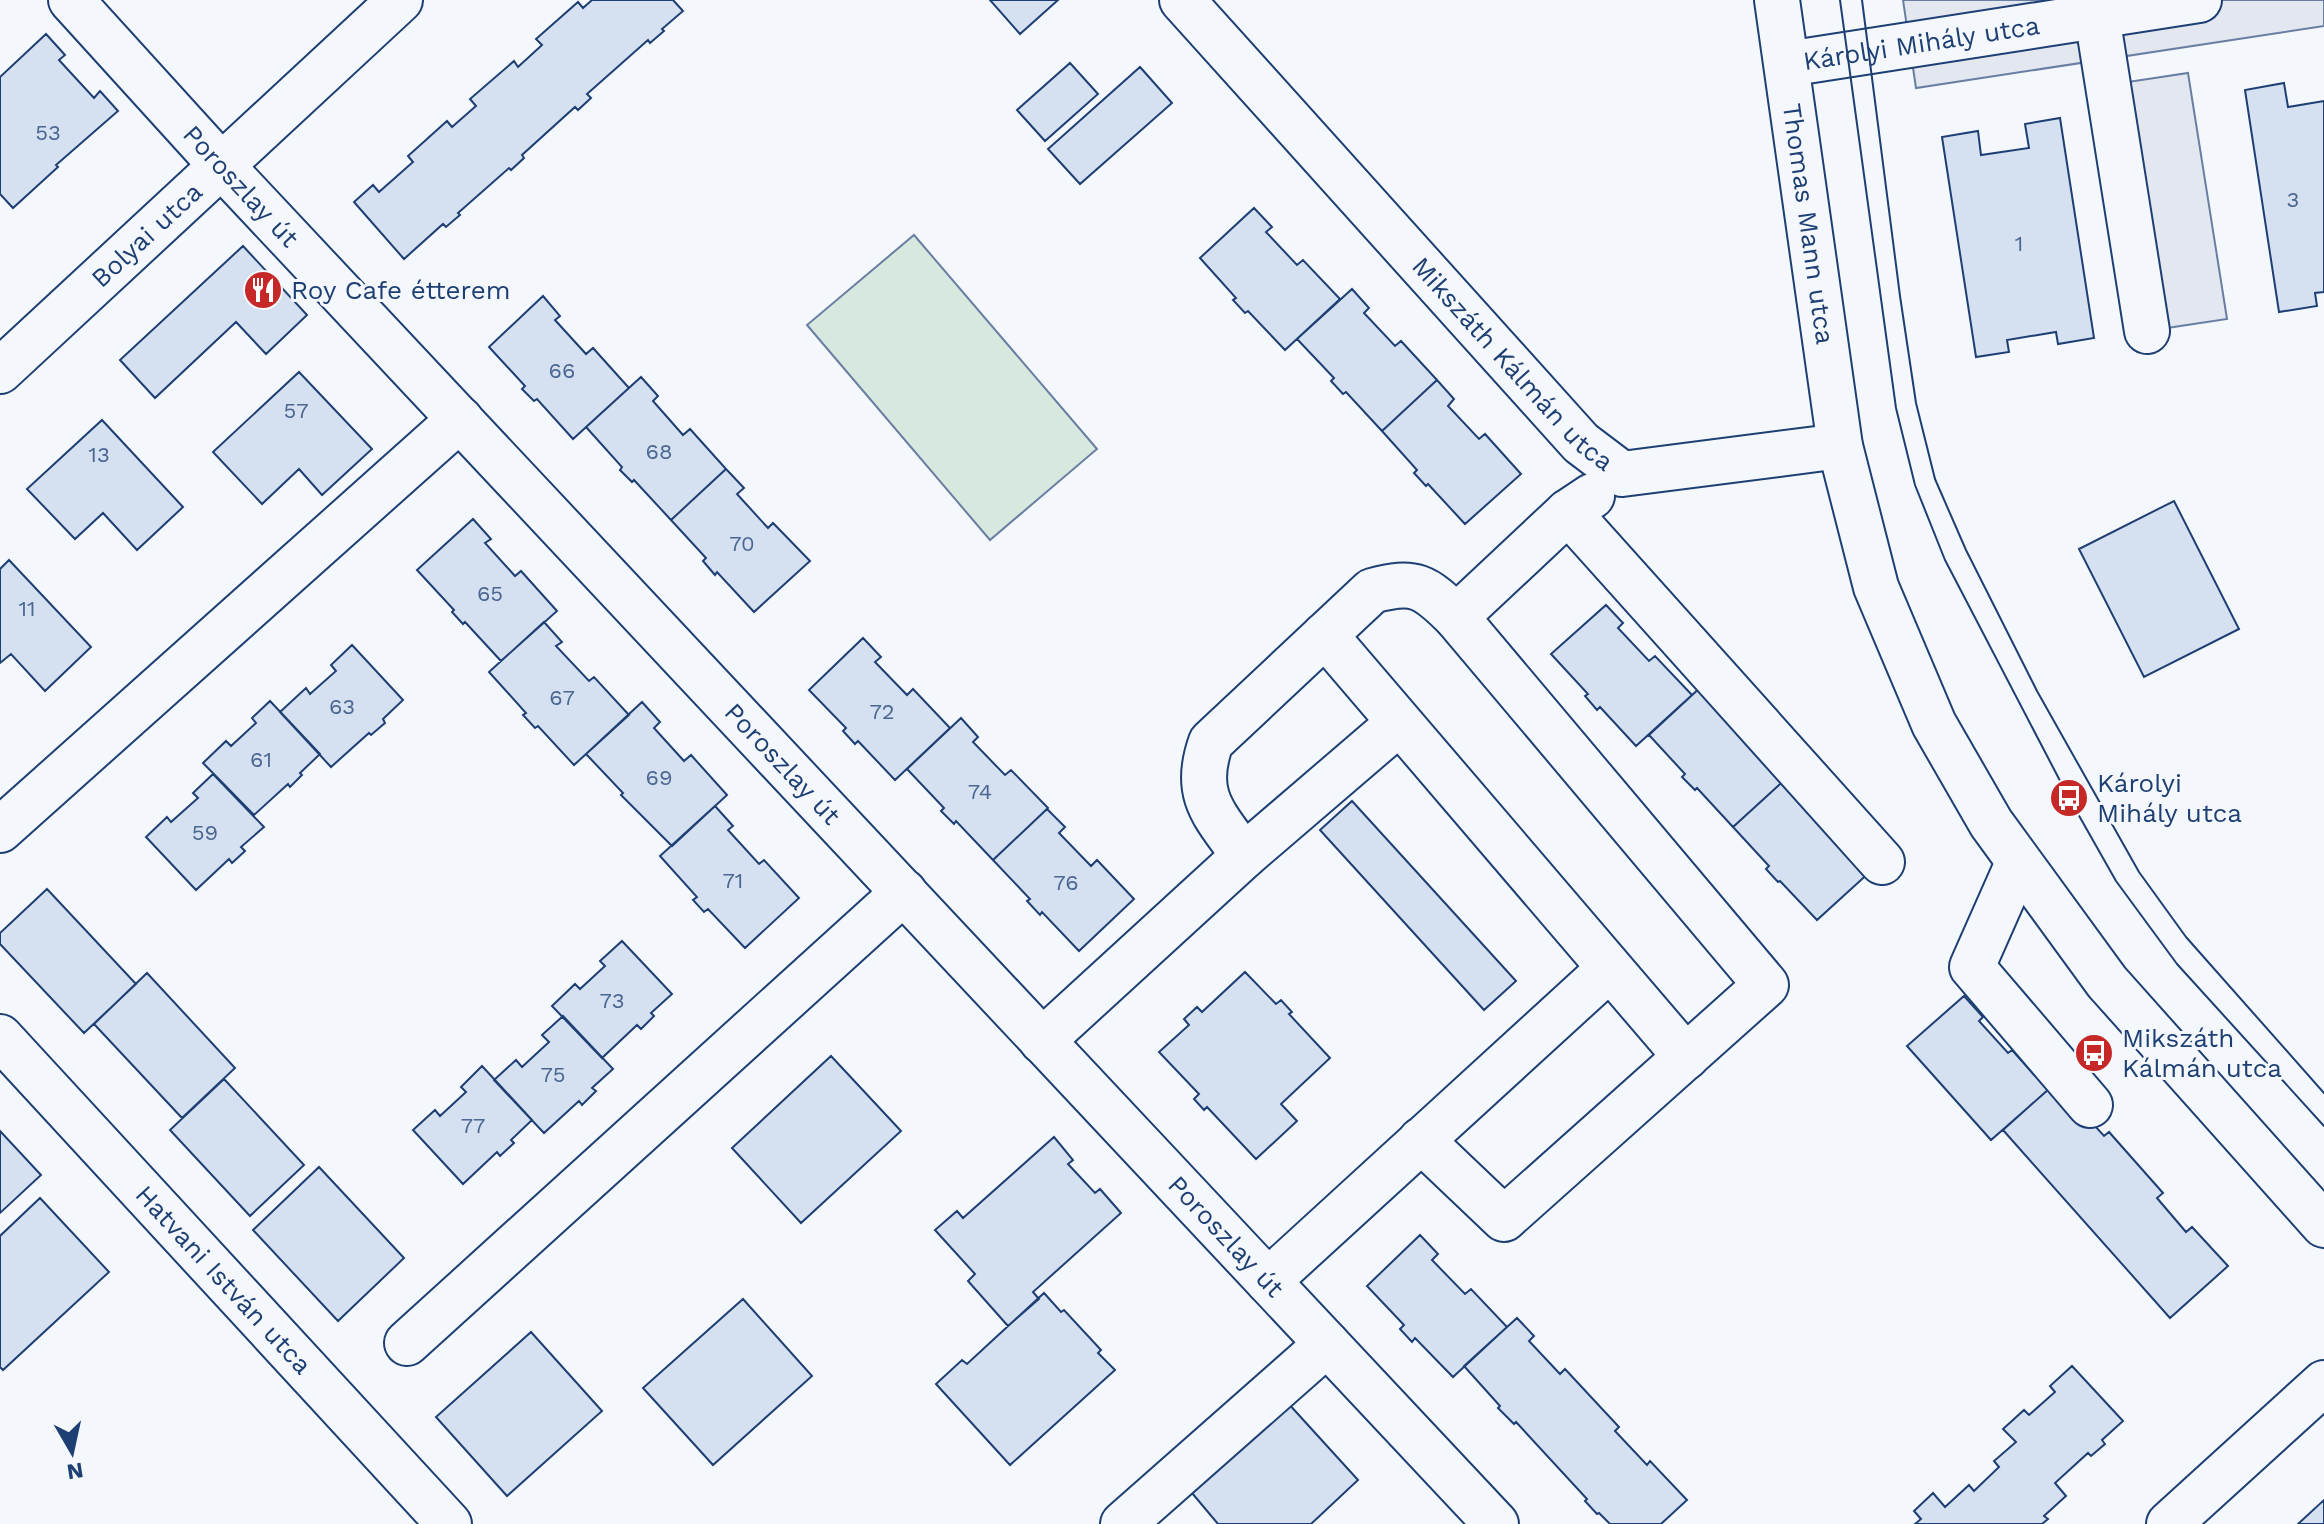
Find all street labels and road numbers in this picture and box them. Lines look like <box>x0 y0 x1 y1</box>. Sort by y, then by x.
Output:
street label: Károlyi Mihály utca <box>1801 10 2042 76</box>
street label: Thomas Mann utca <box>1777 101 1841 347</box>
street label: Poroszlay út <box>177 119 305 253</box>
street label: Bolyai utca <box>85 176 208 294</box>
street label: Mikszáth Kálmán utca <box>1406 251 1619 477</box>
street label: Poroszlay út <box>719 697 847 831</box>
street label: Poroszlay út <box>1162 1169 1290 1303</box>
street label: Hatvani István utca <box>130 1179 318 1380</box>

